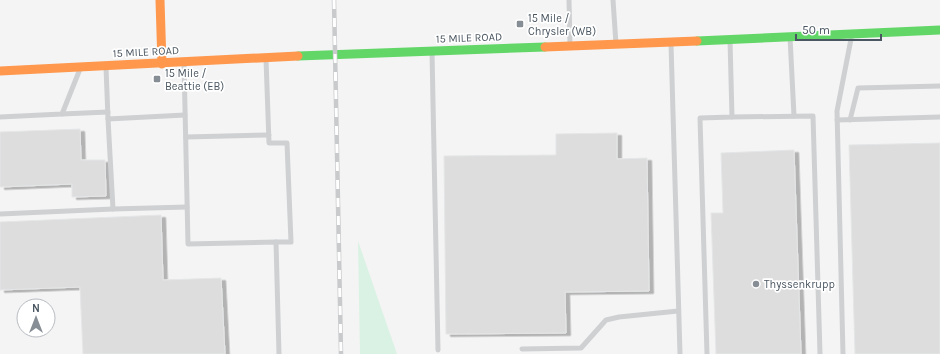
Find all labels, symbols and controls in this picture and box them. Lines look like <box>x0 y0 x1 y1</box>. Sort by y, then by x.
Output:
place label: 15 Mile / Chrysler (WB) <box>528 12 596 38</box>
scale bar <box>796 16 881 42</box>
marker: 15 Mile / Chrysler (WB) <box>515 19 525 29</box>
text: 50 m <box>802 23 830 37</box>
street label: 15 MILE ROAD <box>436 30 502 46</box>
street label: 15 MILE ROAD <box>113 44 179 60</box>
place label: 15 Mile / Beattie (EB) <box>165 67 224 93</box>
marker: 15 Mile / Beattie (EB) <box>152 74 162 84</box>
place label: Thyssenkrupp <box>764 278 835 291</box>
marker: Thyssenkrupp <box>751 279 761 289</box>
north arrow <box>16 298 56 338</box>
text: N <box>32 302 40 315</box>

